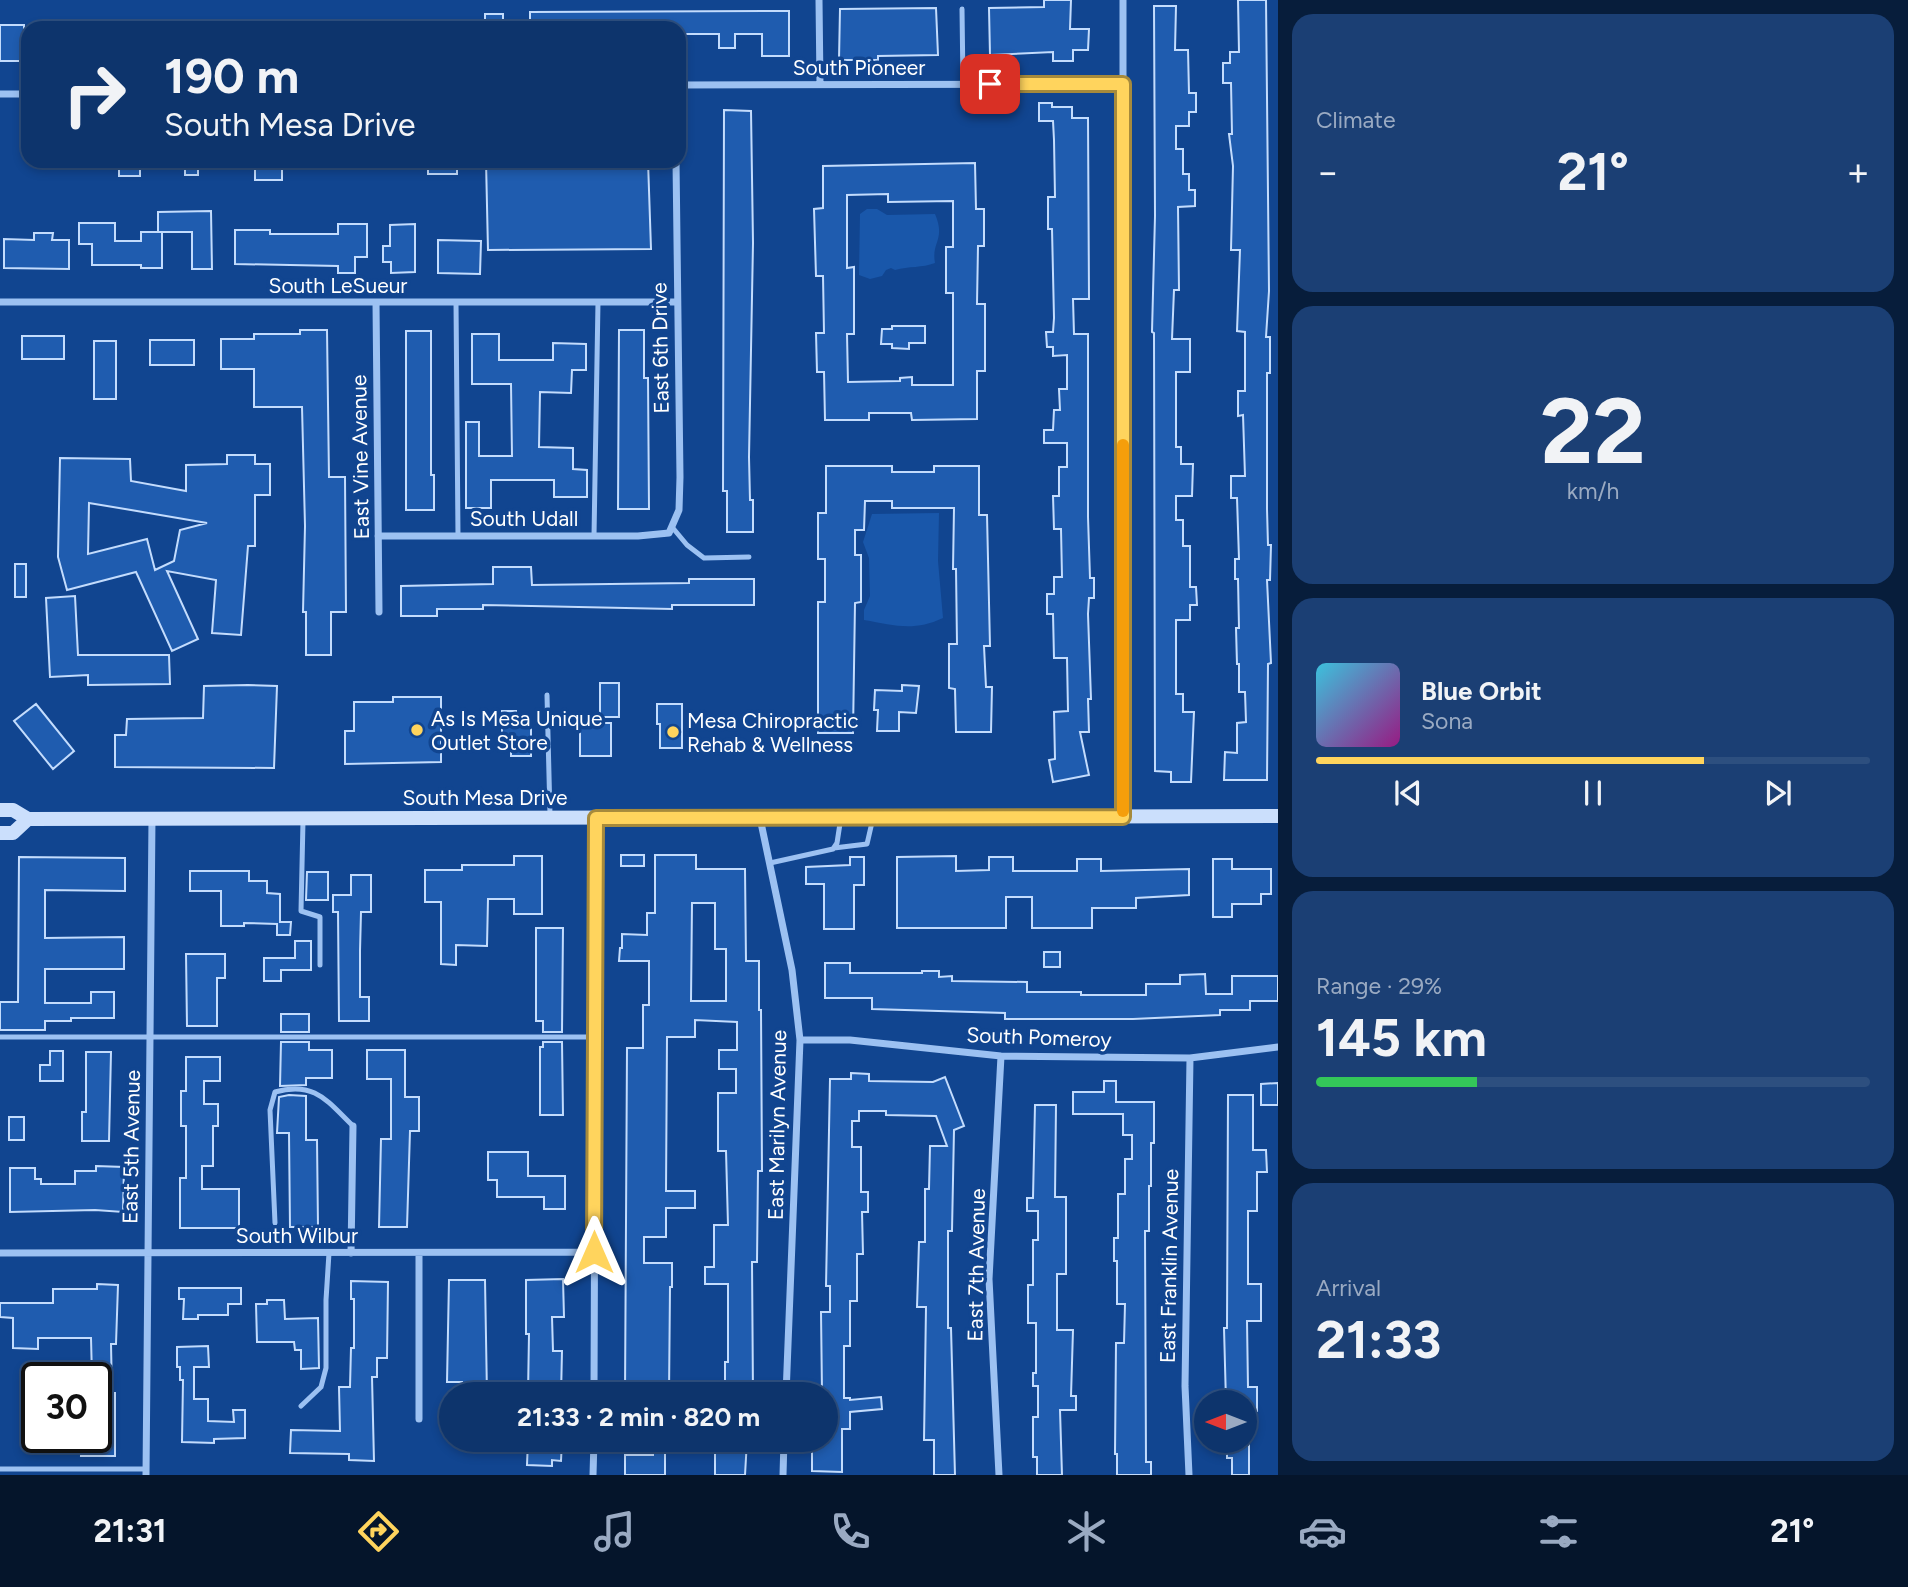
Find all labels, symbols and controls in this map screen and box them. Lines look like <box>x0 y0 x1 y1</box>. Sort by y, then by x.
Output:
text: 190 m <box>164 46 299 105</box>
icon: right <box>49 49 140 140</box>
pin <box>960 54 1020 114</box>
street label: South Pioneer <box>793 55 925 80</box>
icon: arrive <box>971 65 1009 103</box>
text: South Mesa Drive <box>164 106 416 144</box>
text: Climate <box>1316 106 1395 134</box>
text: 21° <box>1557 141 1629 203</box>
text: − <box>1316 149 1340 195</box>
text: + <box>1846 149 1870 195</box>
street label: South LeSueur <box>269 273 407 298</box>
street label: East 6th Drive <box>646 282 674 414</box>
street label: East Vine Avenue <box>346 374 374 540</box>
text: 22 <box>1540 377 1646 486</box>
text: km/h <box>1567 477 1619 505</box>
street label: South Udall <box>470 506 578 531</box>
text: Blue Orbit <box>1421 675 1542 707</box>
place label: As Is Mesa Unique Outlet Store <box>431 706 603 755</box>
text: Sona <box>1421 707 1473 735</box>
place label: Mesa Chiropractic Rehab & Wellness <box>687 708 859 757</box>
marker: As Is Mesa Unique Outlet Store <box>409 722 425 738</box>
marker: Mesa Chiropractic Rehab & Wellness <box>665 724 681 740</box>
icon: previous <box>1389 774 1427 812</box>
icon: pause <box>1574 774 1612 812</box>
icon: next <box>1759 774 1797 812</box>
street label: South Mesa Drive <box>402 785 568 810</box>
text: Range · 29% <box>1316 972 1442 1000</box>
text: 145 km <box>1316 1007 1487 1069</box>
street label: South Pomeroy <box>966 1022 1112 1052</box>
street label: East Marilyn Avenue <box>763 1030 791 1220</box>
street label: East 5th Avenue <box>117 1070 145 1224</box>
street label: East Franklin Avenue <box>1155 1169 1183 1363</box>
street label: East 7th Avenue <box>962 1188 990 1342</box>
position arrow <box>557 1215 631 1289</box>
street label: South Wilbur <box>236 1223 358 1248</box>
text: Arrival <box>1316 1274 1381 1302</box>
text: 21:33 <box>1316 1309 1442 1371</box>
speed limit sign: 30 <box>21 1362 112 1453</box>
north arrow <box>1194 1390 1256 1452</box>
map controls <box>1194 1390 1257 1453</box>
text: 21:33 · 2 min · 820 m <box>517 1401 760 1433</box>
icon: directions <box>354 1507 403 1556</box>
icon: music <box>590 1507 639 1556</box>
icon: phone <box>826 1507 875 1556</box>
icon: climate <box>1062 1507 1111 1556</box>
icon: car <box>1298 1507 1347 1556</box>
icon: filters <box>1534 1507 1583 1556</box>
text: 21:31 <box>94 1512 167 1550</box>
text: 21° <box>1770 1512 1814 1550</box>

